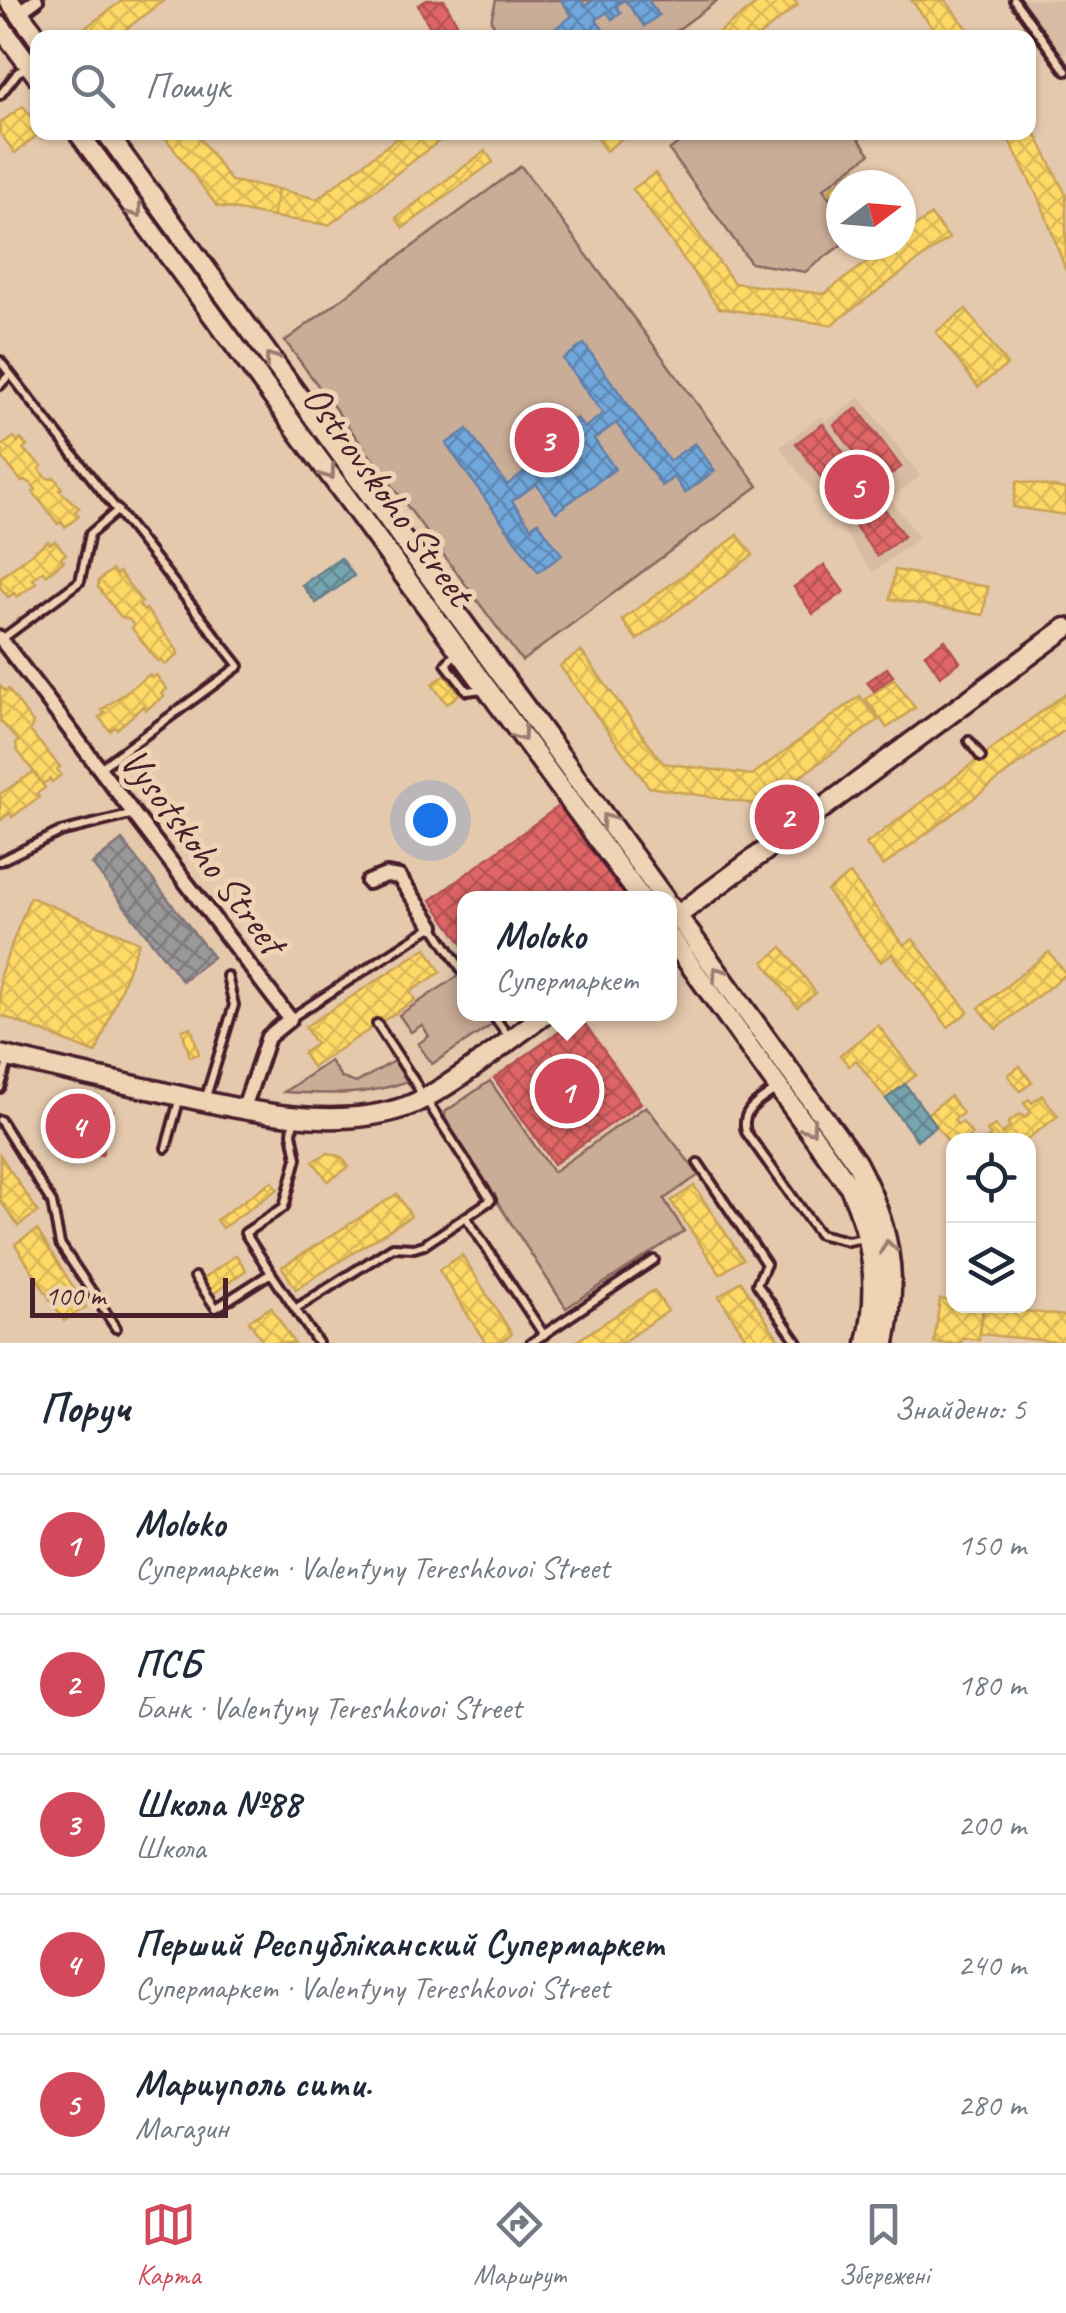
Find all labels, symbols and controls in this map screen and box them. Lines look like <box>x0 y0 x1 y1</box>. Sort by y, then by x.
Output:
search box <box>30 30 1036 140</box>
icon: search <box>65 58 120 113</box>
text: Пошук <box>145 62 230 109</box>
north arrow <box>826 170 916 260</box>
one-way arrow <box>125 200 142 218</box>
one-way arrow <box>265 352 283 370</box>
street label: Ostrovskoho Street <box>291 375 487 618</box>
pin: 3 <box>514 402 580 478</box>
pin: 5 <box>824 450 890 524</box>
one-way arrow <box>317 462 334 480</box>
one-way arrow <box>510 724 527 742</box>
street label: Vysotskoho Street <box>109 738 300 969</box>
pin: 2 <box>754 780 820 854</box>
your location <box>405 795 456 846</box>
one-way arrow <box>601 813 618 831</box>
popup <box>457 891 677 1021</box>
text: Moloko <box>496 912 586 959</box>
text: Супермаркет <box>496 959 638 1000</box>
one-way arrow <box>713 966 730 984</box>
pin: 1 <box>534 1054 600 1128</box>
pin: 4 <box>46 1088 110 1164</box>
one-way arrow <box>798 1117 816 1135</box>
map controls <box>946 1133 1036 1313</box>
button: locate <box>946 1133 1036 1223</box>
button: layers <box>946 1223 1036 1313</box>
one-way arrow <box>878 1238 899 1255</box>
scale bar <box>30 1273 228 1318</box>
text: 100 m <box>45 1278 105 1313</box>
text: Поруч <box>40 1382 130 1435</box>
text: Знайдено: 5 <box>894 1388 1026 1429</box>
text: Moloko <box>135 1500 225 1547</box>
text: 1 <box>65 1524 80 1565</box>
text: 150 m <box>957 1524 1026 1565</box>
text: Супермаркет · Valentyny Tereshkovoi Street <box>135 1547 609 1588</box>
text: ПСБ <box>135 1640 201 1687</box>
text: 2 <box>65 1664 80 1705</box>
text: 180 m <box>957 1664 1026 1705</box>
text: Банк · Valentyny Tereshkovoi Street <box>135 1687 522 1728</box>
text: Школа №88 <box>135 1780 300 1827</box>
text: 3 <box>65 1804 80 1845</box>
text: 200 m <box>957 1804 1026 1845</box>
text: Школа <box>135 1827 206 1868</box>
text: Перший Республiканский Супермаркет <box>135 1920 665 1967</box>
text: 4 <box>65 1944 80 1985</box>
text: 240 m <box>957 1944 1026 1985</box>
text: Супермаркет · Valentyny Tereshkovoi Street <box>135 1967 609 2008</box>
text: Мариуполь сити. <box>135 2060 371 2107</box>
text: 5 <box>66 2084 79 2125</box>
text: 280 m <box>957 2084 1026 2125</box>
text: Магазин <box>135 2107 228 2148</box>
tab: Карта <box>136 2197 200 2292</box>
tab: Маршрут <box>473 2197 566 2292</box>
tab: Збережені <box>838 2197 930 2292</box>

